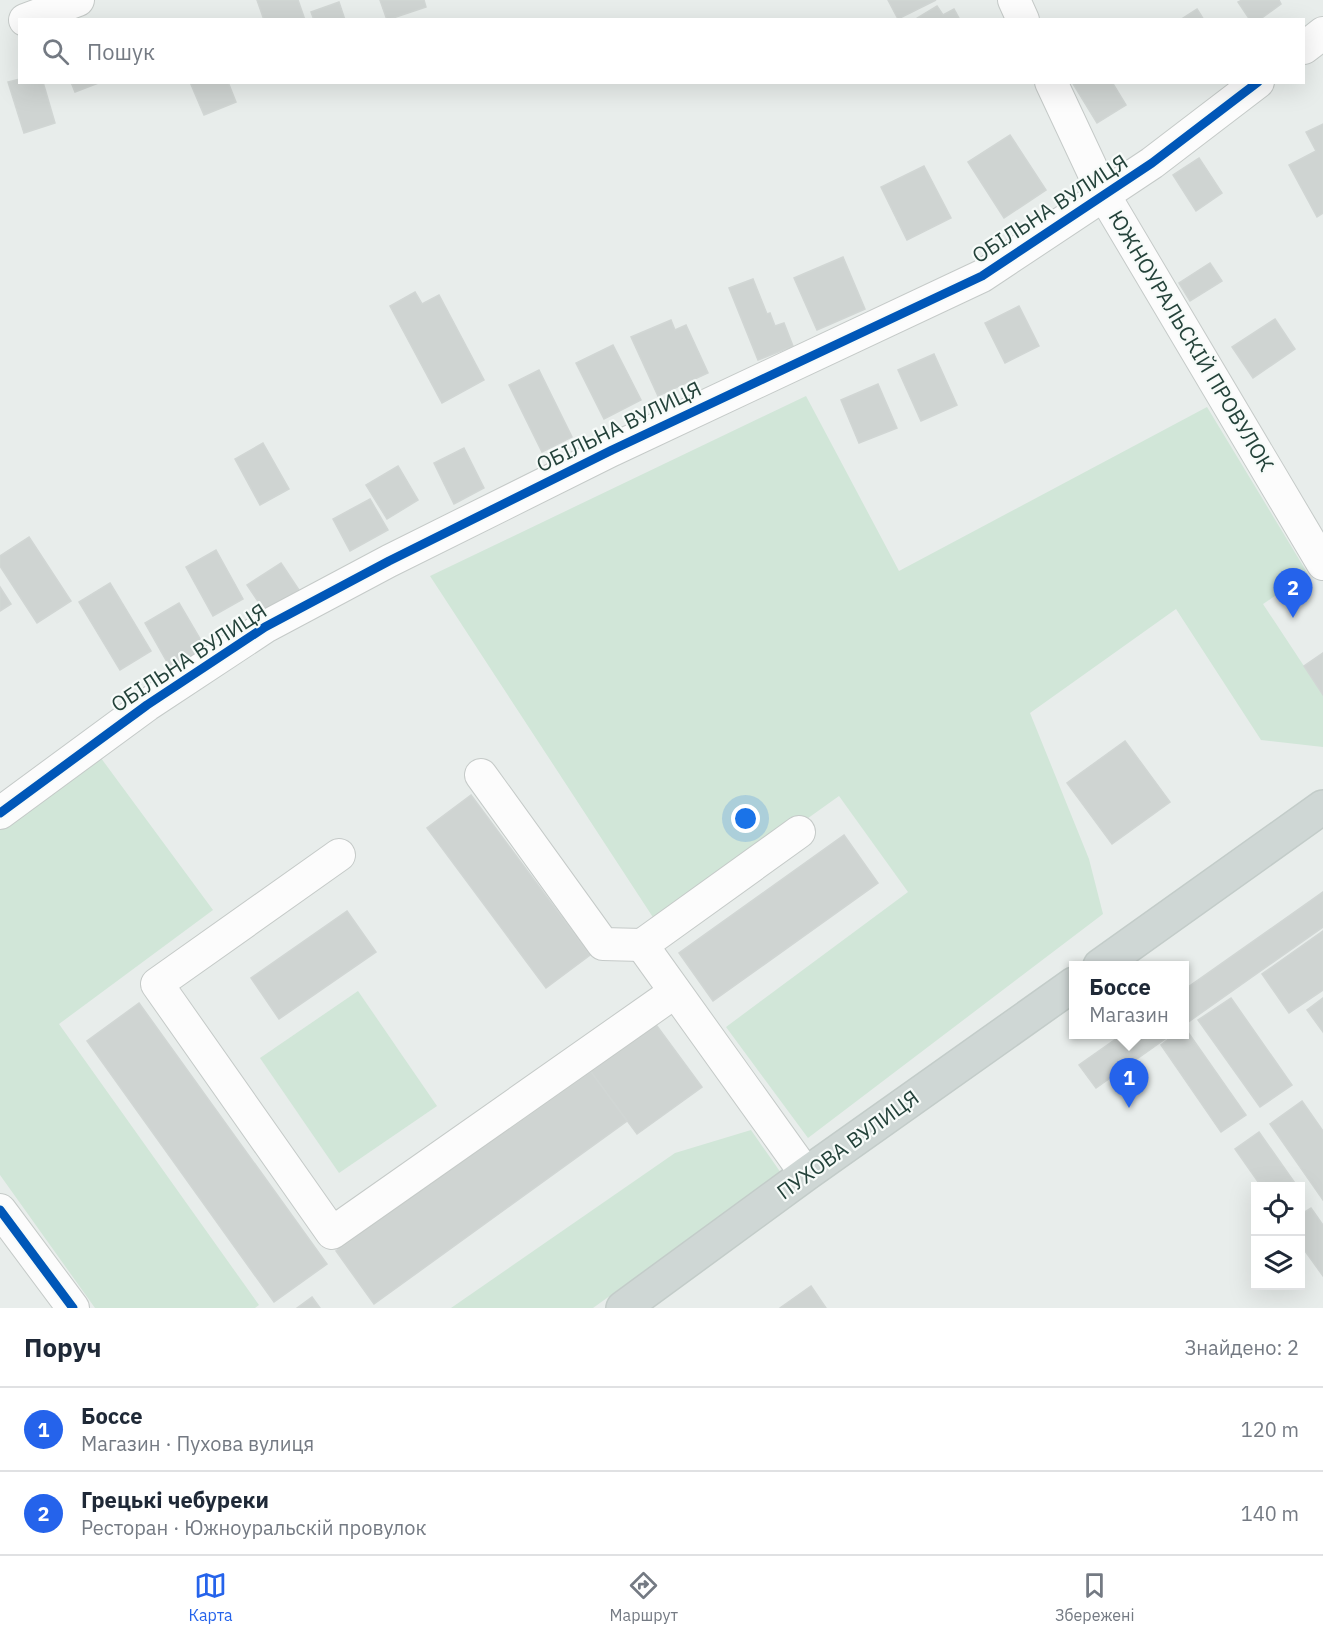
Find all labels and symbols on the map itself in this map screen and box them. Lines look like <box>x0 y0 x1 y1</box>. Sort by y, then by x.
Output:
street label: ОБІЛЬНА ВУЛИЦЯ <box>966 147 1133 269</box>
street label: ЮЖНОУРАЛЬСКІЙ ПРОВУЛОК <box>1103 205 1281 476</box>
street label: ОБІЛЬНА ВУЛИЦЯ <box>531 374 706 478</box>
pin: 2 <box>1274 568 1312 618</box>
street label: ОБІЛЬНА ВУЛИЦЯ <box>105 596 272 718</box>
your location <box>731 804 760 833</box>
pin: 1 <box>1110 1058 1148 1108</box>
street label: ПУХОВА ВУЛИЦЯ <box>771 1083 924 1205</box>

